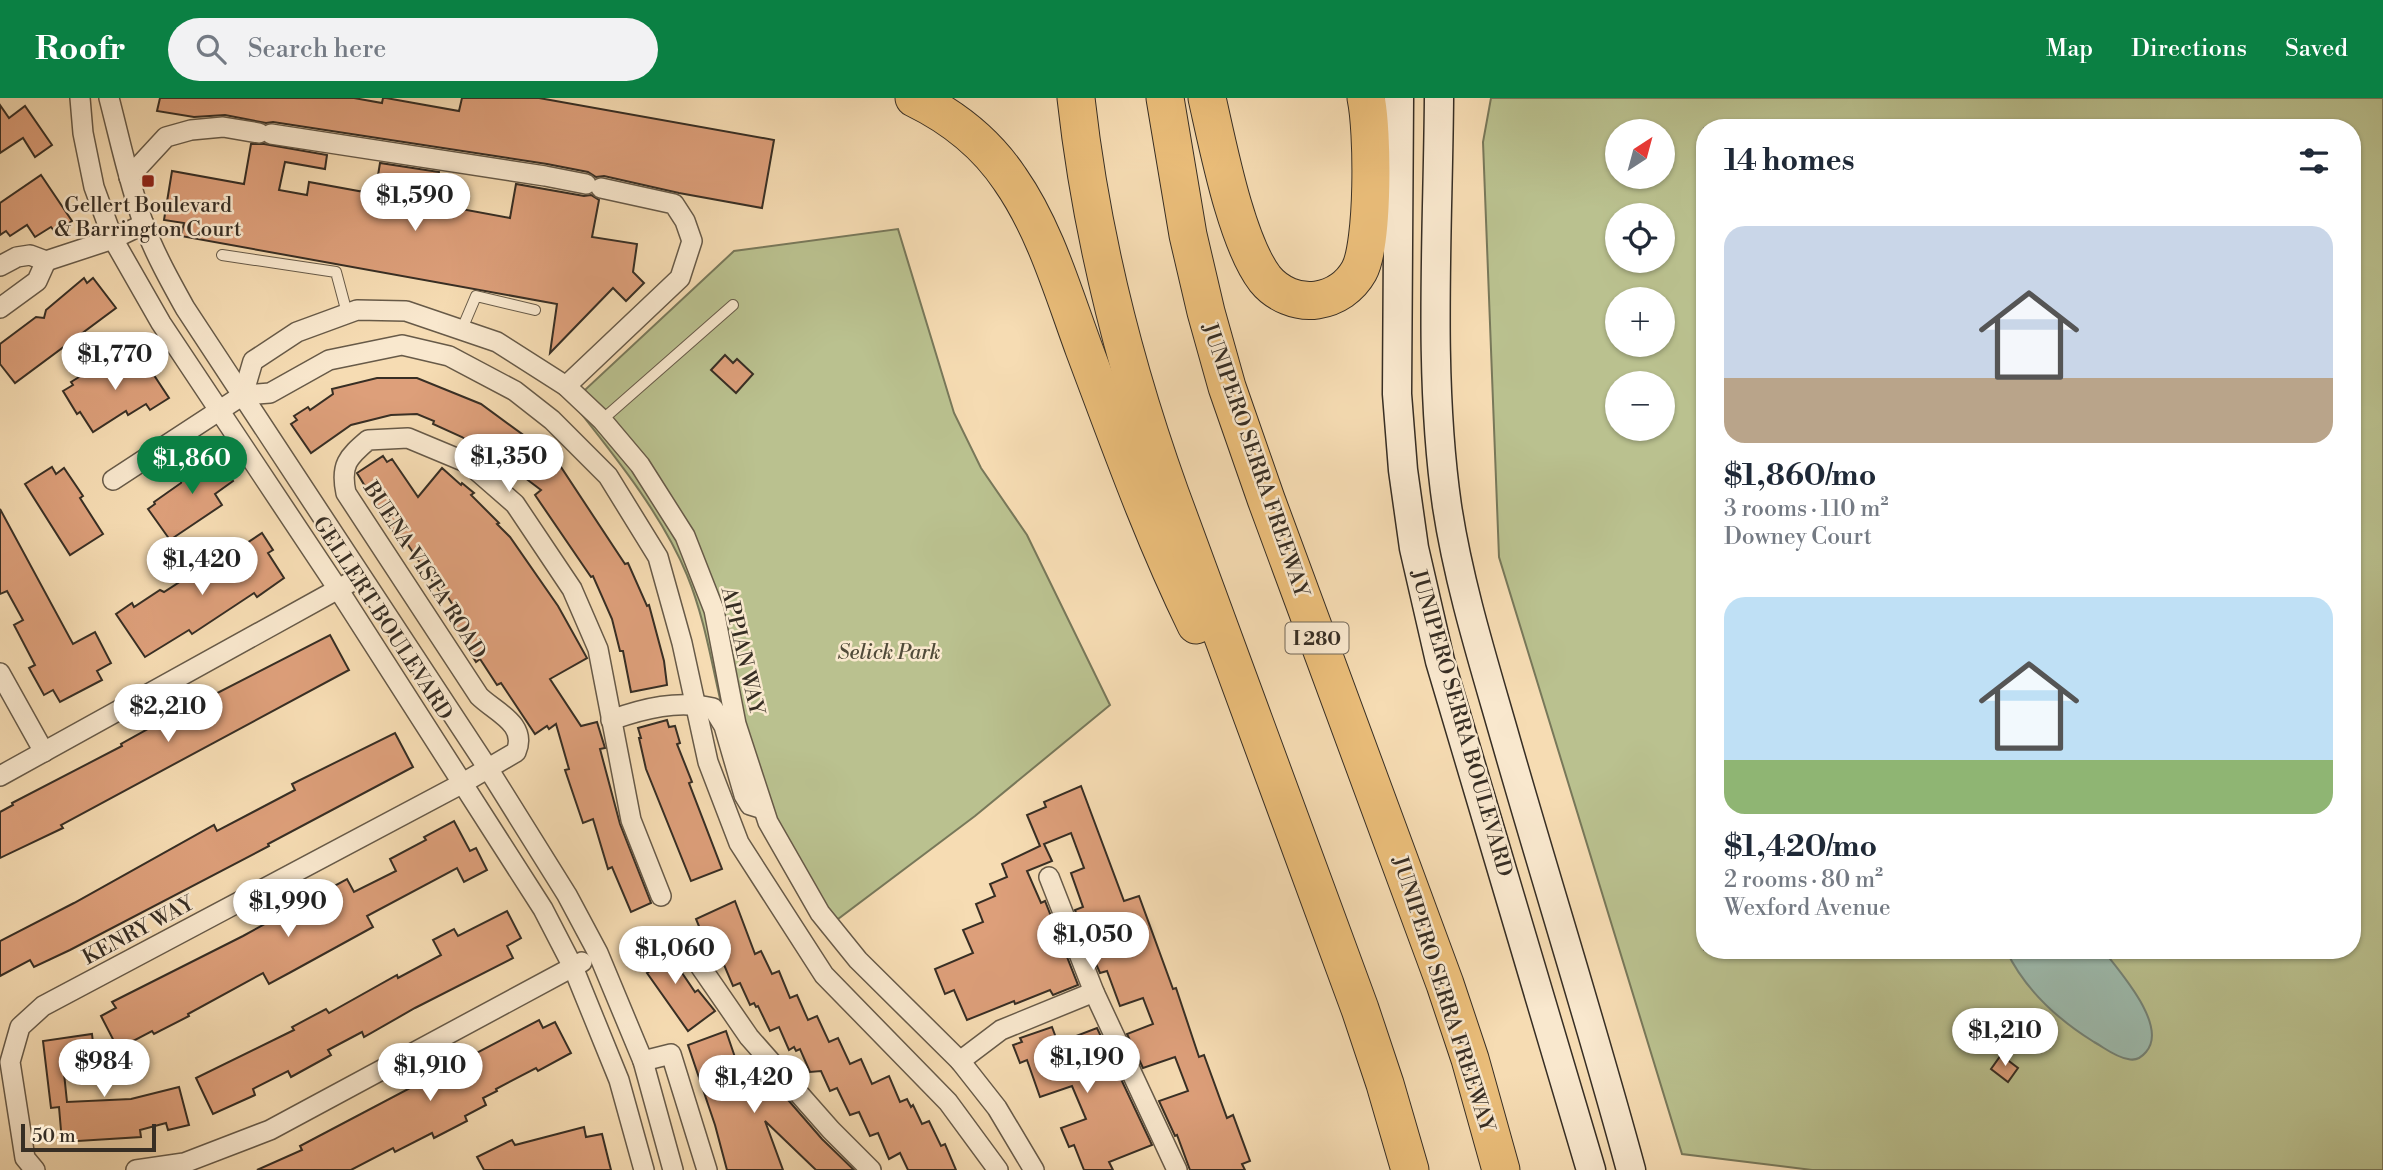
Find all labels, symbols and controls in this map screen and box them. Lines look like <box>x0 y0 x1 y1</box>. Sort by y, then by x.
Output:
search box <box>168 18 658 81</box>
text: Roofr <box>35 29 126 70</box>
icon: search <box>192 30 230 68</box>
text: Search here <box>248 33 386 65</box>
text: Map <box>2046 34 2093 64</box>
text: Directions <box>2131 34 2247 64</box>
text: Saved <box>2285 34 2348 64</box>
north arrow <box>1605 119 1675 189</box>
map controls <box>1605 119 1675 441</box>
text: 14 homes <box>1724 142 1855 180</box>
icon: filters <box>2295 142 2333 180</box>
marker: Gellert Boulevard & Barrington Court <box>140 173 156 189</box>
pin: $1,590 <box>358 174 472 233</box>
text: $1,590 <box>376 182 454 210</box>
place label: Gellert Boulevard & Barrington Court <box>55 193 242 243</box>
button: locate <box>1605 203 1675 273</box>
icon: home <box>1966 272 2092 398</box>
button: + <box>1605 287 1675 357</box>
street label: JUNIPERO SERRA FREEWAY <box>1196 319 1315 602</box>
pin: $1,770 <box>58 332 172 392</box>
text: $1,770 <box>78 341 152 369</box>
button: − <box>1605 371 1675 441</box>
pin: $1,350 <box>452 434 566 494</box>
pin: $1,860 <box>135 436 249 496</box>
text: $1,350 <box>471 443 547 471</box>
text: $1,860 <box>153 445 231 473</box>
text: $1,860/mo <box>1724 457 1876 495</box>
street label: BUENA VISTA ROAD <box>356 476 491 664</box>
text: 3 rooms · 110 m² <box>1724 495 1888 523</box>
street label: GELLERT BOULEVARD <box>307 512 458 725</box>
text: Downey Court <box>1724 523 1872 551</box>
pin: $1,420 <box>145 538 259 597</box>
text: $1,420 <box>163 546 241 574</box>
street label: JUNIPERO SERRA BOULEVARD <box>1404 566 1517 880</box>
street label: APPIAN WAY <box>714 584 770 719</box>
road number: I 280 <box>1286 622 1348 653</box>
park label: Selick Park <box>837 640 941 666</box>
icon: home <box>1966 643 2092 769</box>
pin: $2,210 <box>111 684 225 744</box>
text: $2,210 <box>130 693 206 721</box>
text: $1,420/mo <box>1724 828 1877 866</box>
street label: JUNIPERO SERRA FREEWAY <box>1386 852 1500 1137</box>
text: 2 rooms · 80 m² <box>1724 866 1883 894</box>
pin: $1,990 <box>231 880 345 939</box>
text: $1,990 <box>249 888 327 916</box>
street label: KENRY WAY <box>78 890 200 971</box>
text: Wexford Avenue <box>1724 894 1891 922</box>
pin: $1,050 <box>1036 912 1150 972</box>
text: $1,050 <box>1053 921 1133 949</box>
pin: $1,060 <box>618 926 732 986</box>
text: $1,060 <box>635 935 715 963</box>
pin: $1,210 <box>1948 1009 2062 1068</box>
text: $1,210 <box>1968 1017 2042 1045</box>
pin: $1,190 <box>1030 1035 1144 1095</box>
pin: $984 <box>63 1040 145 1099</box>
pin: $1,910 <box>373 1044 487 1103</box>
text: $1,190 <box>1050 1044 1124 1072</box>
text: $984 <box>75 1048 133 1076</box>
text: $1,910 <box>394 1052 466 1080</box>
pin: $1,420 <box>697 1056 811 1115</box>
text: $1,420 <box>715 1064 793 1092</box>
scale bar <box>21 1121 156 1153</box>
text: 50 m <box>32 1124 76 1148</box>

